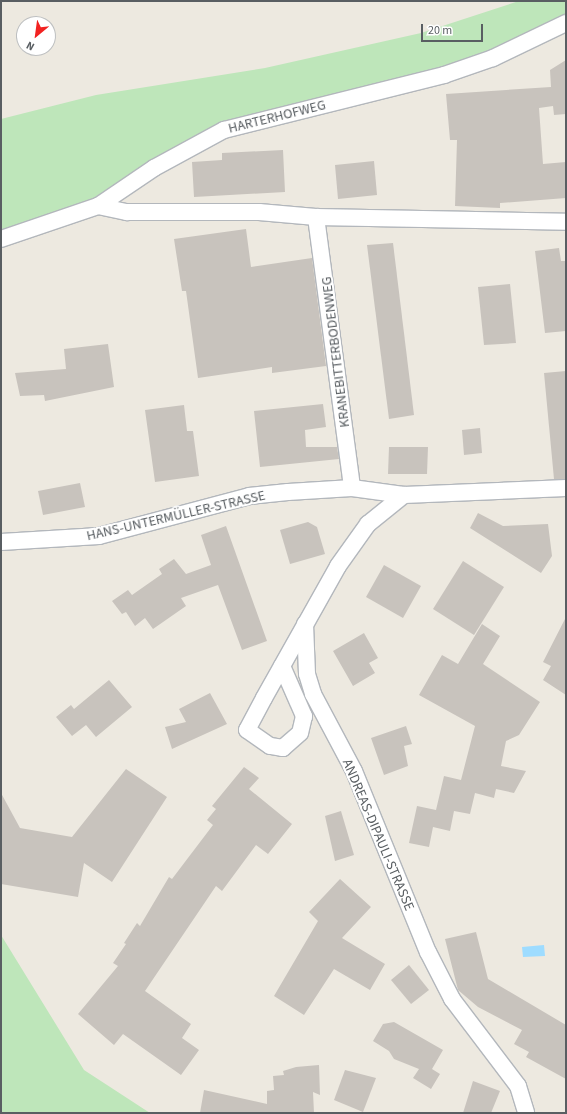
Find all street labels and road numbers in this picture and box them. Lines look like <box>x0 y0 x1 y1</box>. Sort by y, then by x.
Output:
street label: HARTERHOFWEG <box>227 97 327 137</box>
street label: KRANEBITTERBODENWEG <box>318 276 354 428</box>
street label: HANS-UNTERMÜLLER-STRASSE <box>85 487 267 545</box>
street label: ANDREAS-DIPAULI-STRASSE <box>338 757 418 913</box>

